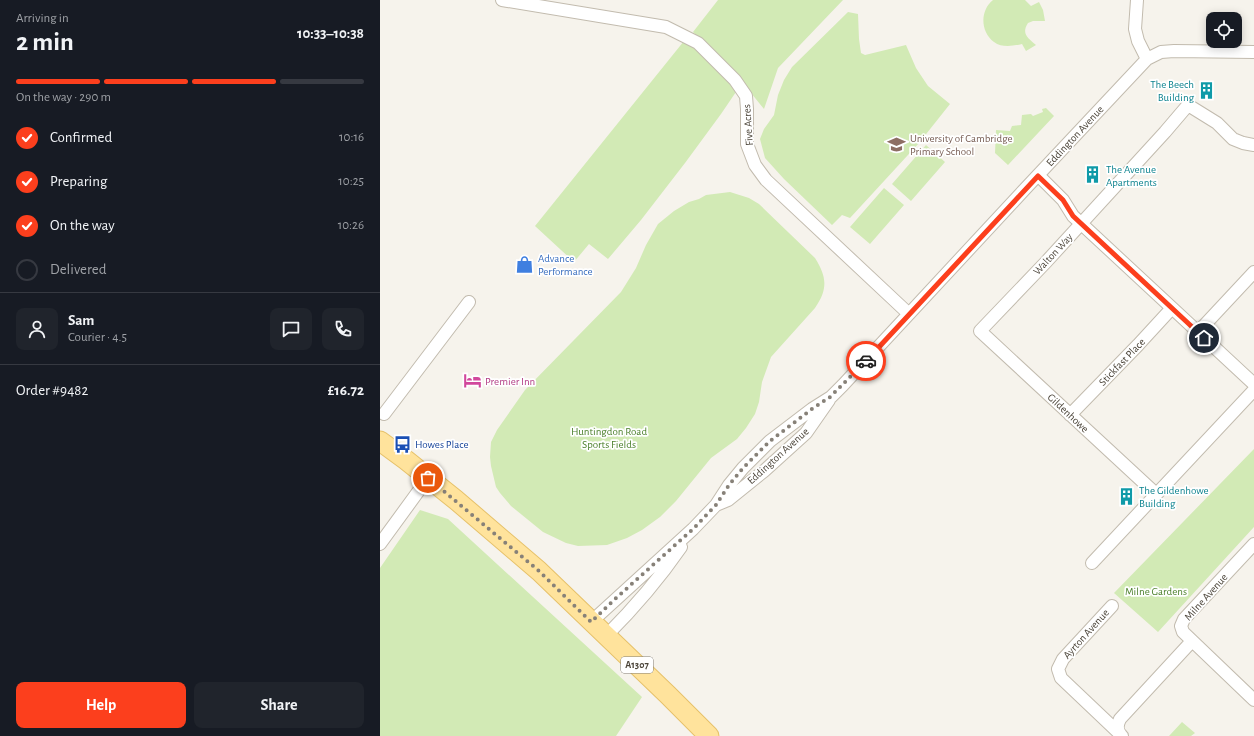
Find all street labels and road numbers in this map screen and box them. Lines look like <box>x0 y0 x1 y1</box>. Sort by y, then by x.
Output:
street label: Five Acres <box>741 104 755 146</box>
street label: Eddington Avenue <box>1044 104 1106 168</box>
street label: Walton Way <box>1031 231 1075 277</box>
street label: Stickfast Place <box>1097 336 1147 388</box>
street label: Gildenhowe <box>1045 391 1091 435</box>
street label: Eddington Avenue <box>745 426 811 486</box>
street label: Milne Avenue <box>1182 572 1230 622</box>
street label: Ayrton Avenue <box>1061 607 1111 661</box>
road number: A1307 <box>621 657 653 673</box>

